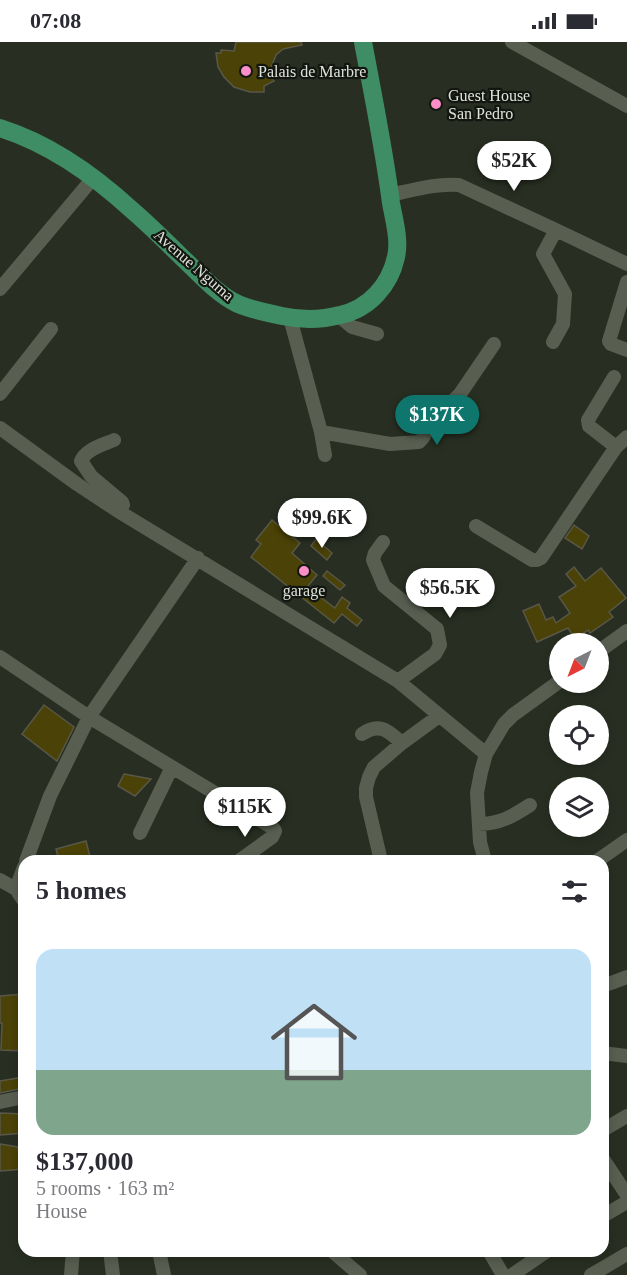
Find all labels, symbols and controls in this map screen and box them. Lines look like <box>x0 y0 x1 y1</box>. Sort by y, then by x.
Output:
text: 07:08 <box>30 8 81 33</box>
place label: Palais de Marbre <box>258 63 366 80</box>
marker: Palais de Marbre <box>239 64 253 78</box>
place label: Guest House San Pedro <box>448 87 530 122</box>
marker: Guest House San Pedro <box>429 97 443 111</box>
pin: $52K <box>478 141 550 192</box>
text: $52K <box>491 149 537 171</box>
street label: Avenue Nguma <box>150 226 237 305</box>
pin: $137K <box>395 395 479 446</box>
text: $137K <box>409 403 465 425</box>
pin: $99.6K <box>273 498 371 549</box>
text: $99.6K <box>292 506 352 528</box>
marker: garage <box>297 564 311 578</box>
pin: $56.5K <box>401 568 499 619</box>
text: $56.5K <box>420 576 480 598</box>
place label: garage <box>283 582 325 600</box>
north arrow <box>549 633 609 693</box>
map controls <box>549 633 609 837</box>
button: locate <box>549 705 609 765</box>
button: layers <box>549 777 609 837</box>
pin: $115K <box>203 787 287 838</box>
text: $115K <box>218 795 272 817</box>
icon: filters <box>558 875 591 908</box>
text: 5 homes <box>36 876 126 905</box>
icon: home <box>260 988 368 1096</box>
text: $137,000 <box>36 1147 134 1176</box>
text: 5 rooms · 163 m² <box>36 1177 174 1199</box>
text: House <box>36 1200 87 1222</box>

